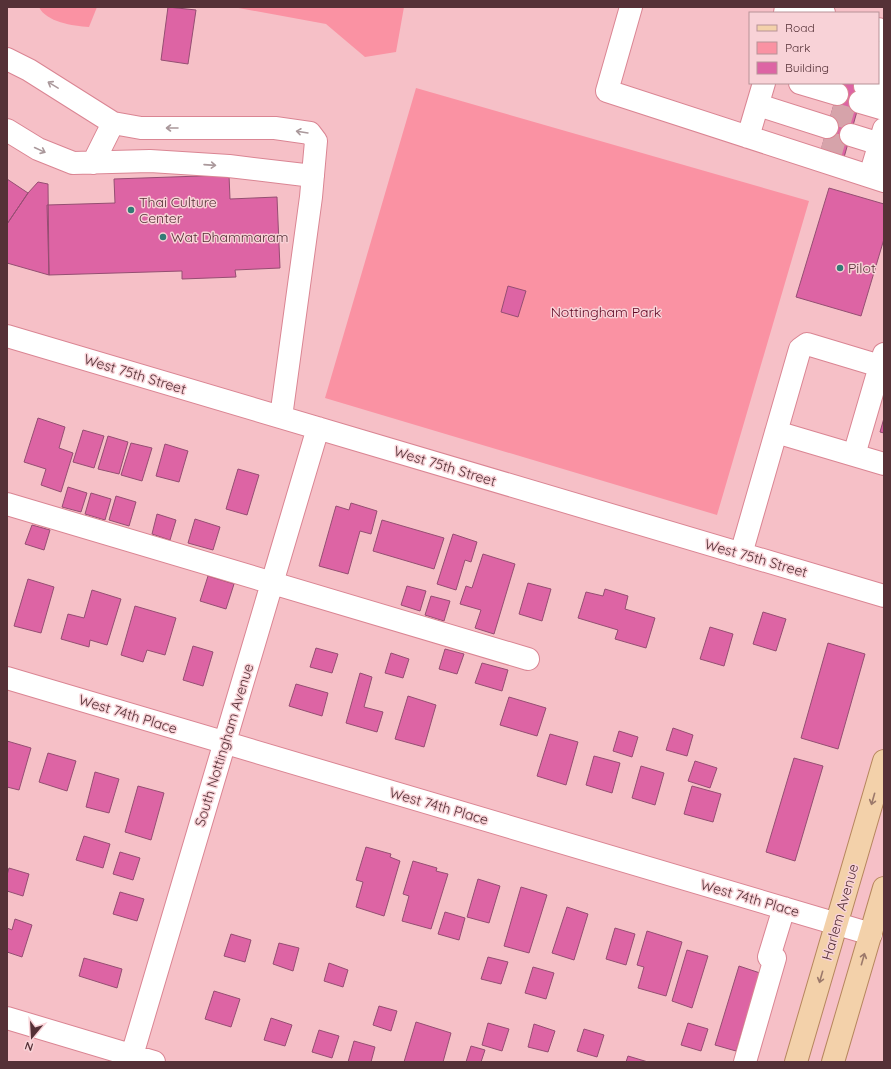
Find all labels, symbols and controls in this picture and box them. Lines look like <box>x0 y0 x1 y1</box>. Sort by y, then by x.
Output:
legend <box>749 12 879 84</box>
text: Road <box>785 20 815 35</box>
text: Park <box>785 40 810 55</box>
text: Building <box>785 60 829 75</box>
one-way arrow <box>47 81 59 89</box>
one-way arrow <box>166 124 179 132</box>
one-way arrow <box>296 128 309 136</box>
one-way arrow <box>34 147 46 154</box>
one-way arrow <box>203 161 216 168</box>
place label: Thai Culture Center <box>139 193 217 227</box>
marker: Thai Culture Center <box>126 205 136 215</box>
place label: Wat Dhammaram <box>171 228 288 246</box>
marker: Wat Dhammaram <box>158 232 168 242</box>
place label: Pilot <box>848 259 876 277</box>
marker: Pilot <box>835 263 845 273</box>
park label: Nottingham Park <box>551 303 661 321</box>
street label: West 75th Street <box>82 350 189 398</box>
street label: West 75th Street <box>392 442 499 490</box>
street label: West 75th Street <box>703 535 810 581</box>
street label: South Nottingham Avenue <box>191 661 257 829</box>
street label: West 74th Place <box>77 690 180 738</box>
street label: West 74th Place <box>387 783 491 829</box>
one-way arrow <box>869 792 876 805</box>
street label: Harlem Avenue <box>818 862 862 962</box>
street label: West 74th Place <box>698 875 802 921</box>
one-way arrow <box>860 953 867 966</box>
one-way arrow <box>817 971 824 984</box>
north arrow <box>12 1017 52 1057</box>
text: N <box>23 1039 35 1054</box>

